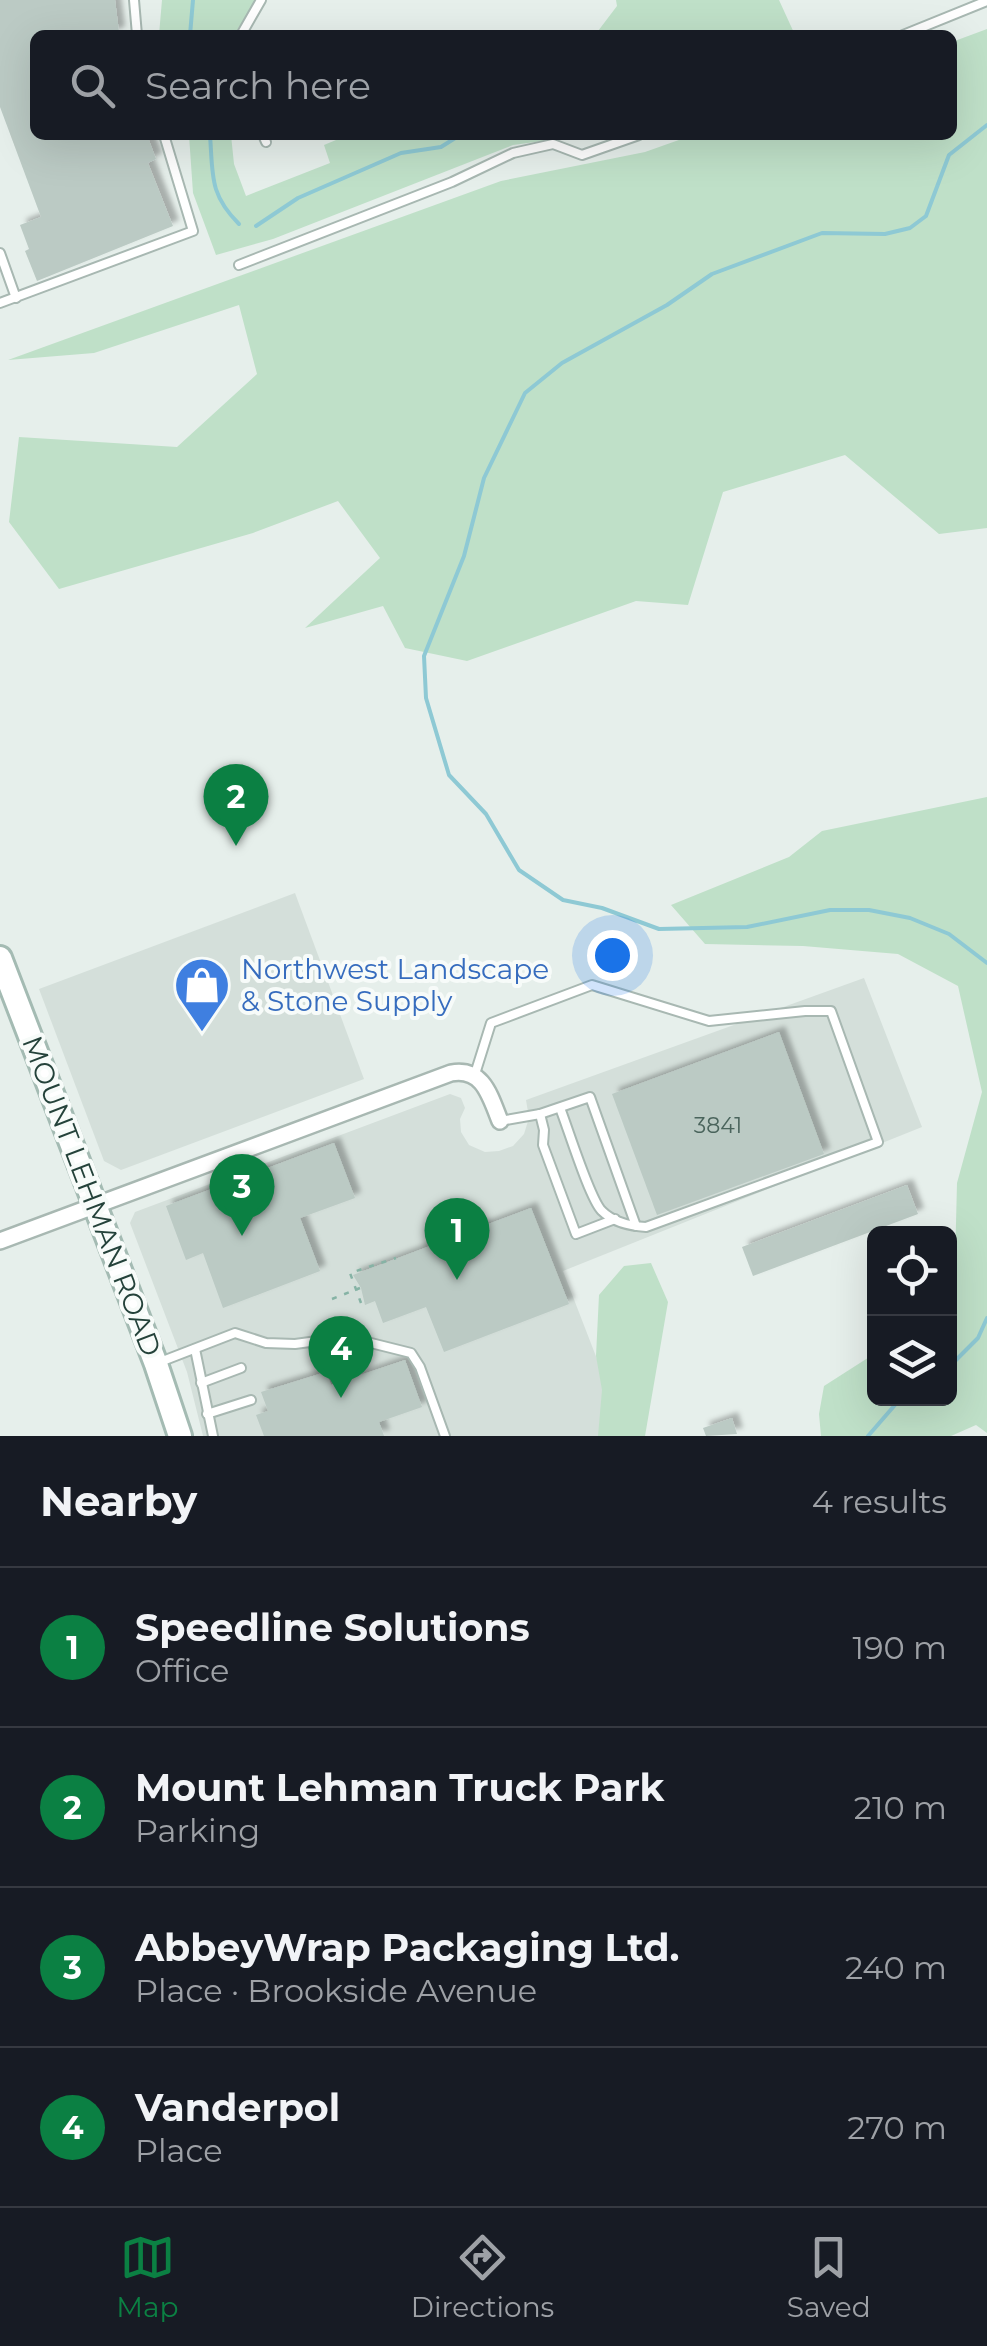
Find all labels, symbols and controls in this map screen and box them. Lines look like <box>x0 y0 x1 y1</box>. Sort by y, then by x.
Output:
search box <box>30 30 957 140</box>
icon: search <box>65 58 120 113</box>
text: Search here <box>145 62 371 109</box>
pin: 2 <box>204 764 268 846</box>
your location <box>587 930 638 981</box>
place label: Northwest Landscape & Stone Supply <box>241 952 549 1018</box>
shop icon: Northwest Landscape & Stone Supply <box>172 955 232 1034</box>
street label: MOUNT LEHMAN ROAD <box>15 1031 169 1361</box>
house number: 3841 <box>694 1112 742 1139</box>
pin: 3 <box>210 1154 274 1236</box>
pin: 1 <box>424 1198 490 1280</box>
map controls <box>867 1226 957 1406</box>
button: locate <box>867 1226 957 1316</box>
pin: 4 <box>308 1316 374 1398</box>
button: layers <box>867 1316 957 1406</box>
text: Nearby <box>40 1475 197 1527</box>
text: 4 results <box>812 1482 947 1521</box>
text: Speedline Solutions <box>135 1604 530 1651</box>
text: 1 <box>66 1628 79 1667</box>
text: 190 m <box>852 1628 947 1667</box>
text: Office <box>135 1651 229 1690</box>
text: Mount Lehman Truck Park <box>135 1764 665 1811</box>
text: 2 <box>63 1788 82 1827</box>
text: 210 m <box>854 1788 947 1827</box>
text: Parking <box>135 1811 260 1850</box>
text: AbbeyWrap Packaging Ltd. <box>135 1924 679 1971</box>
text: 3 <box>63 1948 82 1987</box>
text: 240 m <box>845 1948 947 1987</box>
text: Place · Brookside Avenue <box>135 1971 537 2010</box>
text: Vanderpol <box>135 2084 340 2131</box>
text: 4 <box>61 2108 84 2147</box>
text: 270 m <box>847 2108 947 2147</box>
text: Place <box>135 2131 223 2170</box>
tab: Map <box>116 2230 178 2324</box>
tab: Directions <box>411 2230 554 2324</box>
tab: Saved <box>787 2230 871 2324</box>

